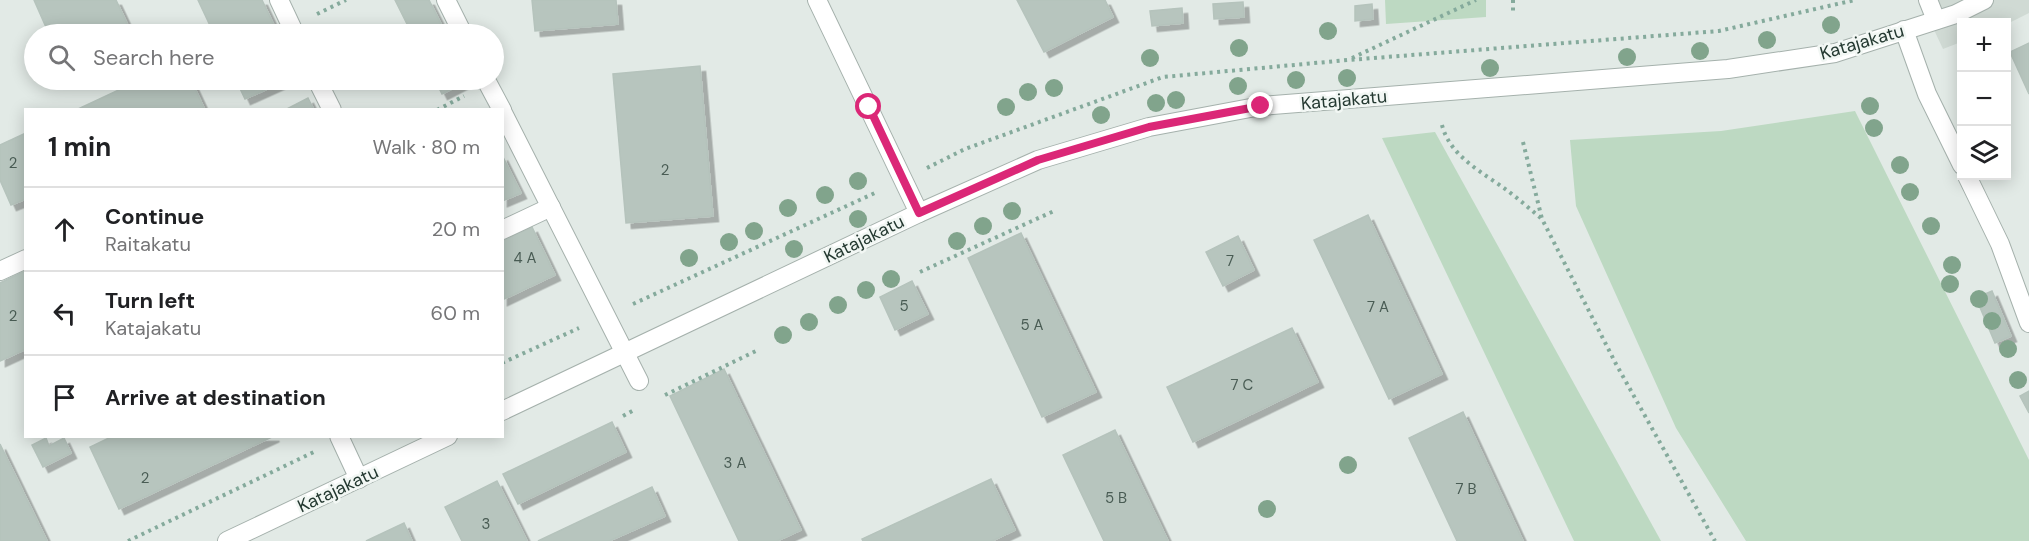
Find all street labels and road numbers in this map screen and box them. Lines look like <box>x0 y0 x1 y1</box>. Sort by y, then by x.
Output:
street label: Katajakatu <box>1817 19 1907 65</box>
street label: Katajakatu <box>1300 84 1388 116</box>
street label: Katajakatu <box>820 209 908 269</box>
street label: Katajakatu <box>294 460 382 518</box>

